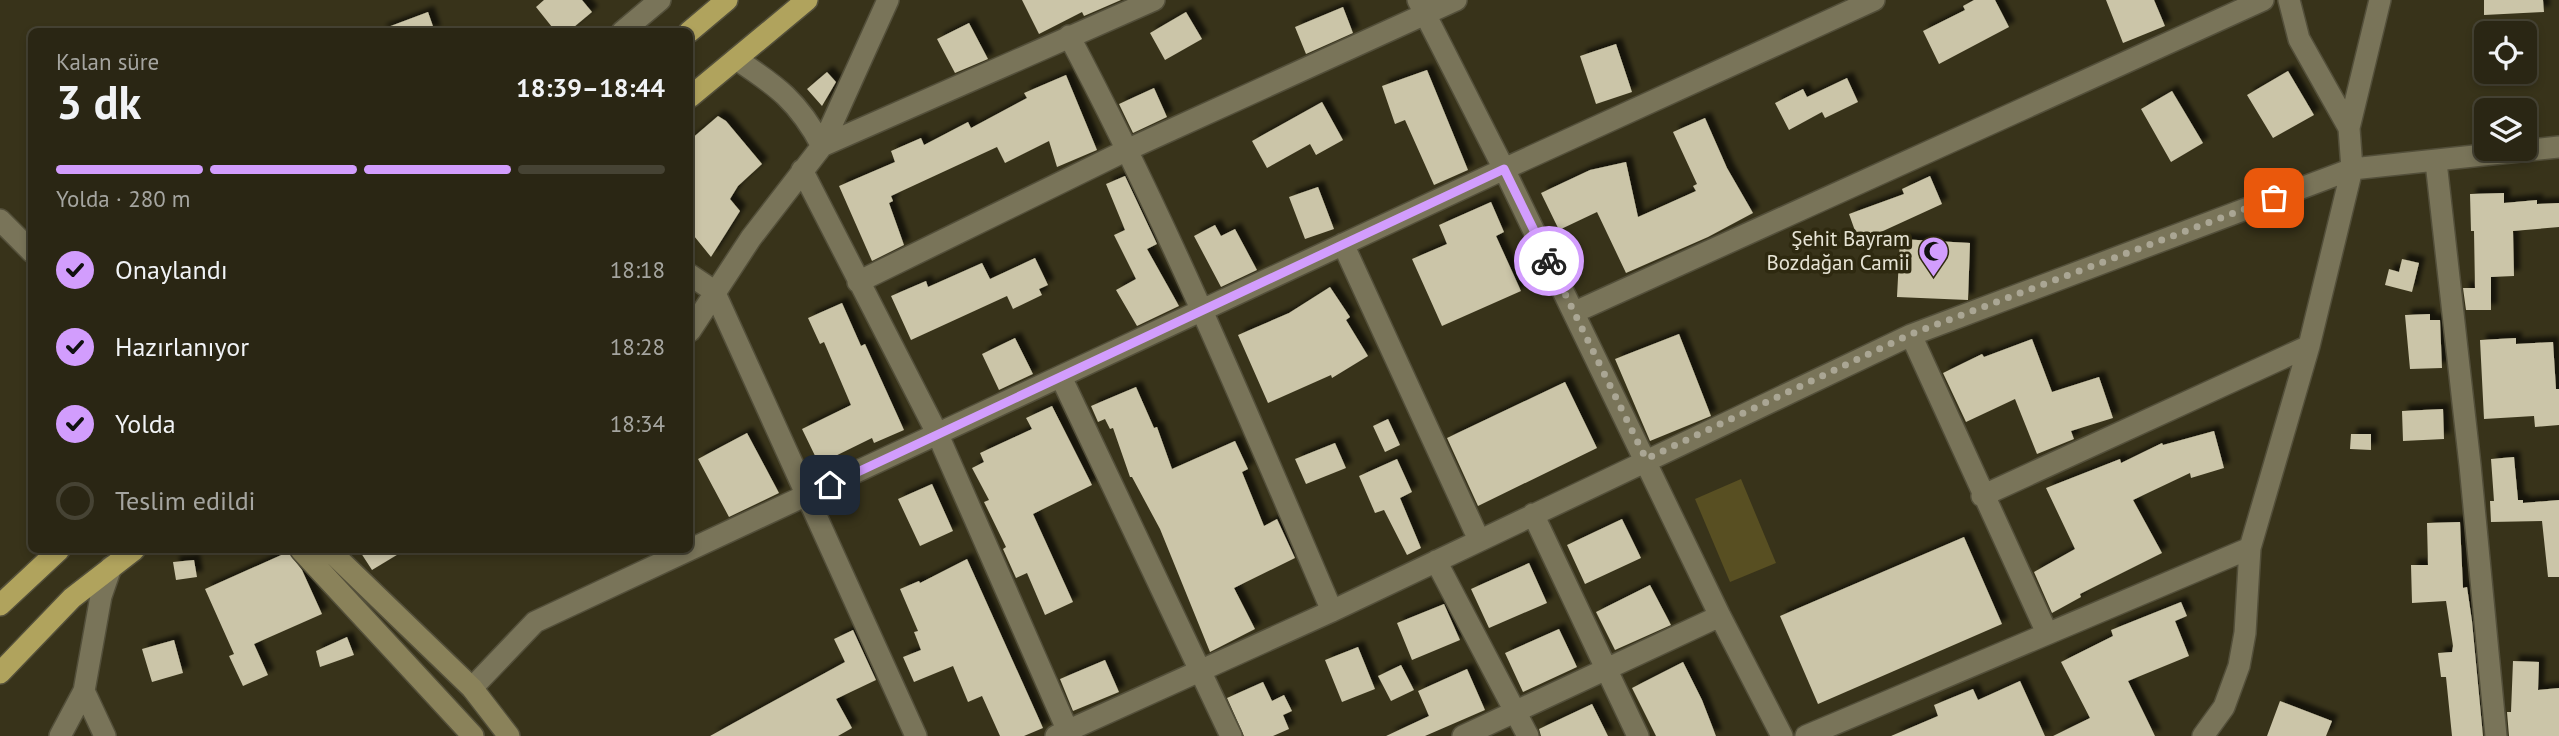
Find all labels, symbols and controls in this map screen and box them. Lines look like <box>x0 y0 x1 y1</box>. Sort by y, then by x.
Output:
map controls <box>2474 21 2537 161</box>
button: locate <box>2474 21 2537 84</box>
text: Kalan süre <box>56 47 159 76</box>
text: 18:39–18:44 <box>516 71 665 104</box>
text: 3 dk <box>56 72 141 132</box>
button: layers <box>2474 98 2537 161</box>
pin <box>2244 168 2304 228</box>
icon: bag <box>2255 179 2293 217</box>
text: Yolda · 280 m <box>56 184 191 213</box>
place label: Şehit Bayram Bozdağan Camii <box>1767 225 1910 276</box>
courier <box>1514 226 1584 296</box>
mosque icon: Şehit Bayram Bozdağan Camii <box>1916 234 1950 278</box>
icon: bike <box>1530 242 1568 280</box>
icon: check <box>56 251 94 289</box>
text: Onaylandı <box>115 253 228 286</box>
text: 18:18 <box>610 255 665 284</box>
icon: check <box>56 328 94 366</box>
text: Hazırlanıyor <box>115 330 249 363</box>
text: 18:28 <box>610 332 665 361</box>
icon: check <box>56 405 94 443</box>
text: Yolda <box>115 407 176 440</box>
text: 18:34 <box>610 409 665 438</box>
pin <box>800 455 860 515</box>
icon: home <box>811 466 849 504</box>
text: Teslim edildi <box>115 484 256 517</box>

